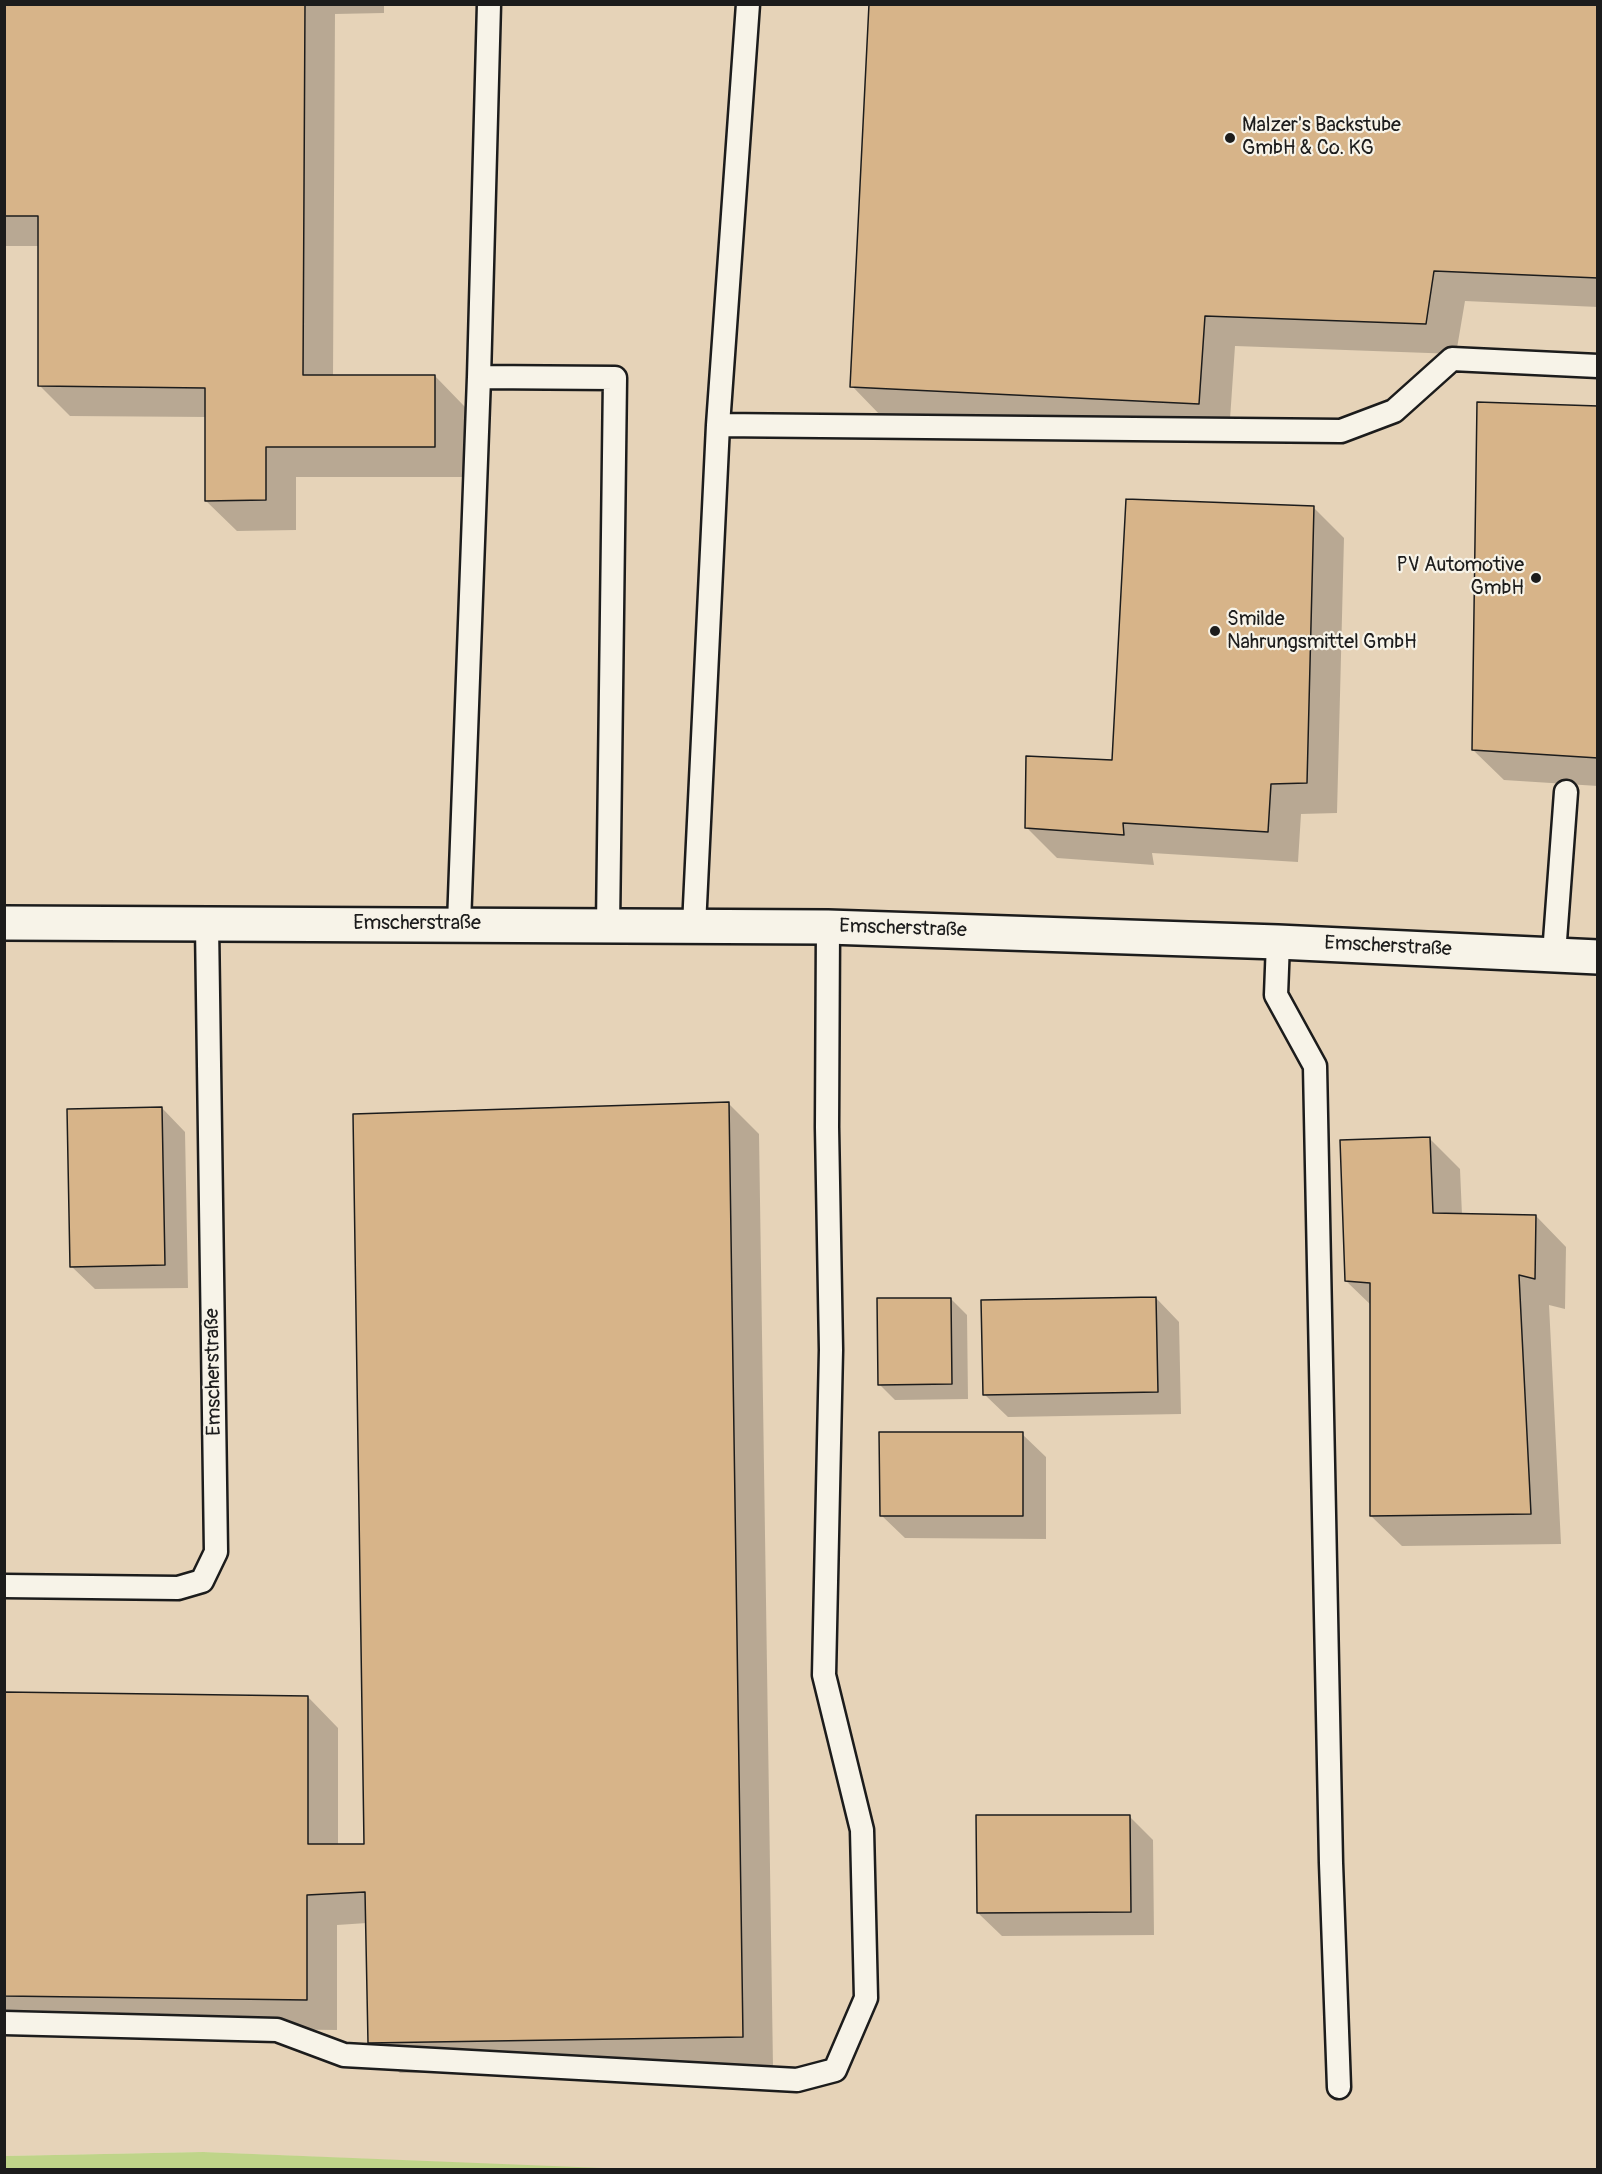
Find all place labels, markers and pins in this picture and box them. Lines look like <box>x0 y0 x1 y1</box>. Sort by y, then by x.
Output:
place label: Malzer's Backstube GmbH & Co. KG <box>1242 114 1401 161</box>
marker: Malzer's Backstube GmbH & Co. KG <box>1223 131 1237 145</box>
place label: PV Automotive GmbH <box>1397 554 1524 601</box>
marker: PV Automotive GmbH <box>1529 571 1543 585</box>
place label: Smilde Nahrungsmittel GmbH <box>1227 608 1417 655</box>
marker: Smilde Nahrungsmittel GmbH <box>1208 624 1222 638</box>

